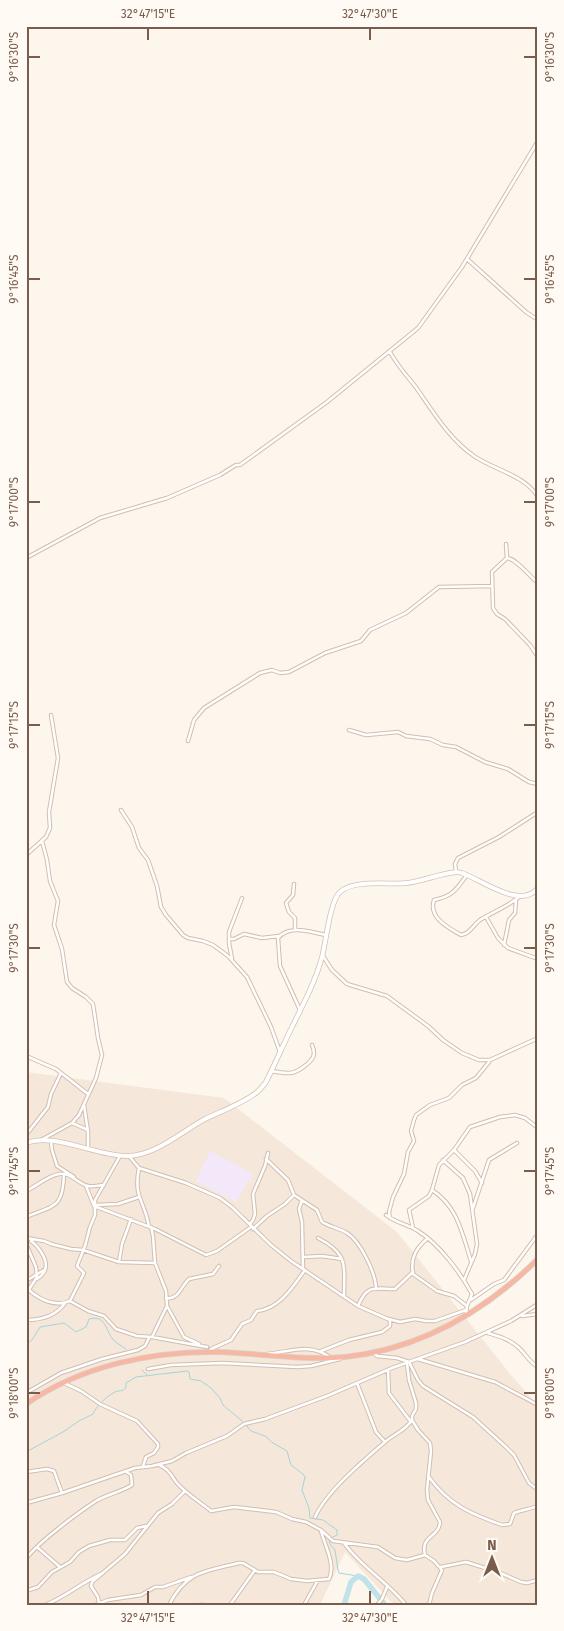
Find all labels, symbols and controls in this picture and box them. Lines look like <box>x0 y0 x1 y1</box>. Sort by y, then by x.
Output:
text: 32°47'15"E <box>121 7 175 21</box>
text: 32°47'30"E <box>342 7 398 21</box>
text: 9°16'30"S <box>7 31 21 82</box>
text: 9°16'30"S <box>543 31 557 82</box>
text: 9°16'45"S <box>7 254 21 304</box>
text: 9°16'45"S <box>543 254 557 304</box>
text: 9°17'00"S <box>7 476 21 527</box>
text: 9°17'00"S <box>543 476 557 527</box>
text: 9°17'15"S <box>7 701 21 749</box>
text: 9°17'15"S <box>543 701 557 749</box>
text: 9°17'30"S <box>7 923 21 973</box>
text: 9°17'30"S <box>543 923 557 973</box>
text: 9°17'45"S <box>7 1146 21 1195</box>
text: 9°17'45"S <box>543 1146 557 1195</box>
text: 9°18'00"S <box>7 1367 21 1419</box>
text: 9°18'00"S <box>543 1367 557 1419</box>
north arrow <box>466 1534 516 1584</box>
text: N <box>487 1537 497 1554</box>
text: 32°47'15"E <box>121 1611 175 1625</box>
text: 32°47'30"E <box>342 1611 398 1625</box>

